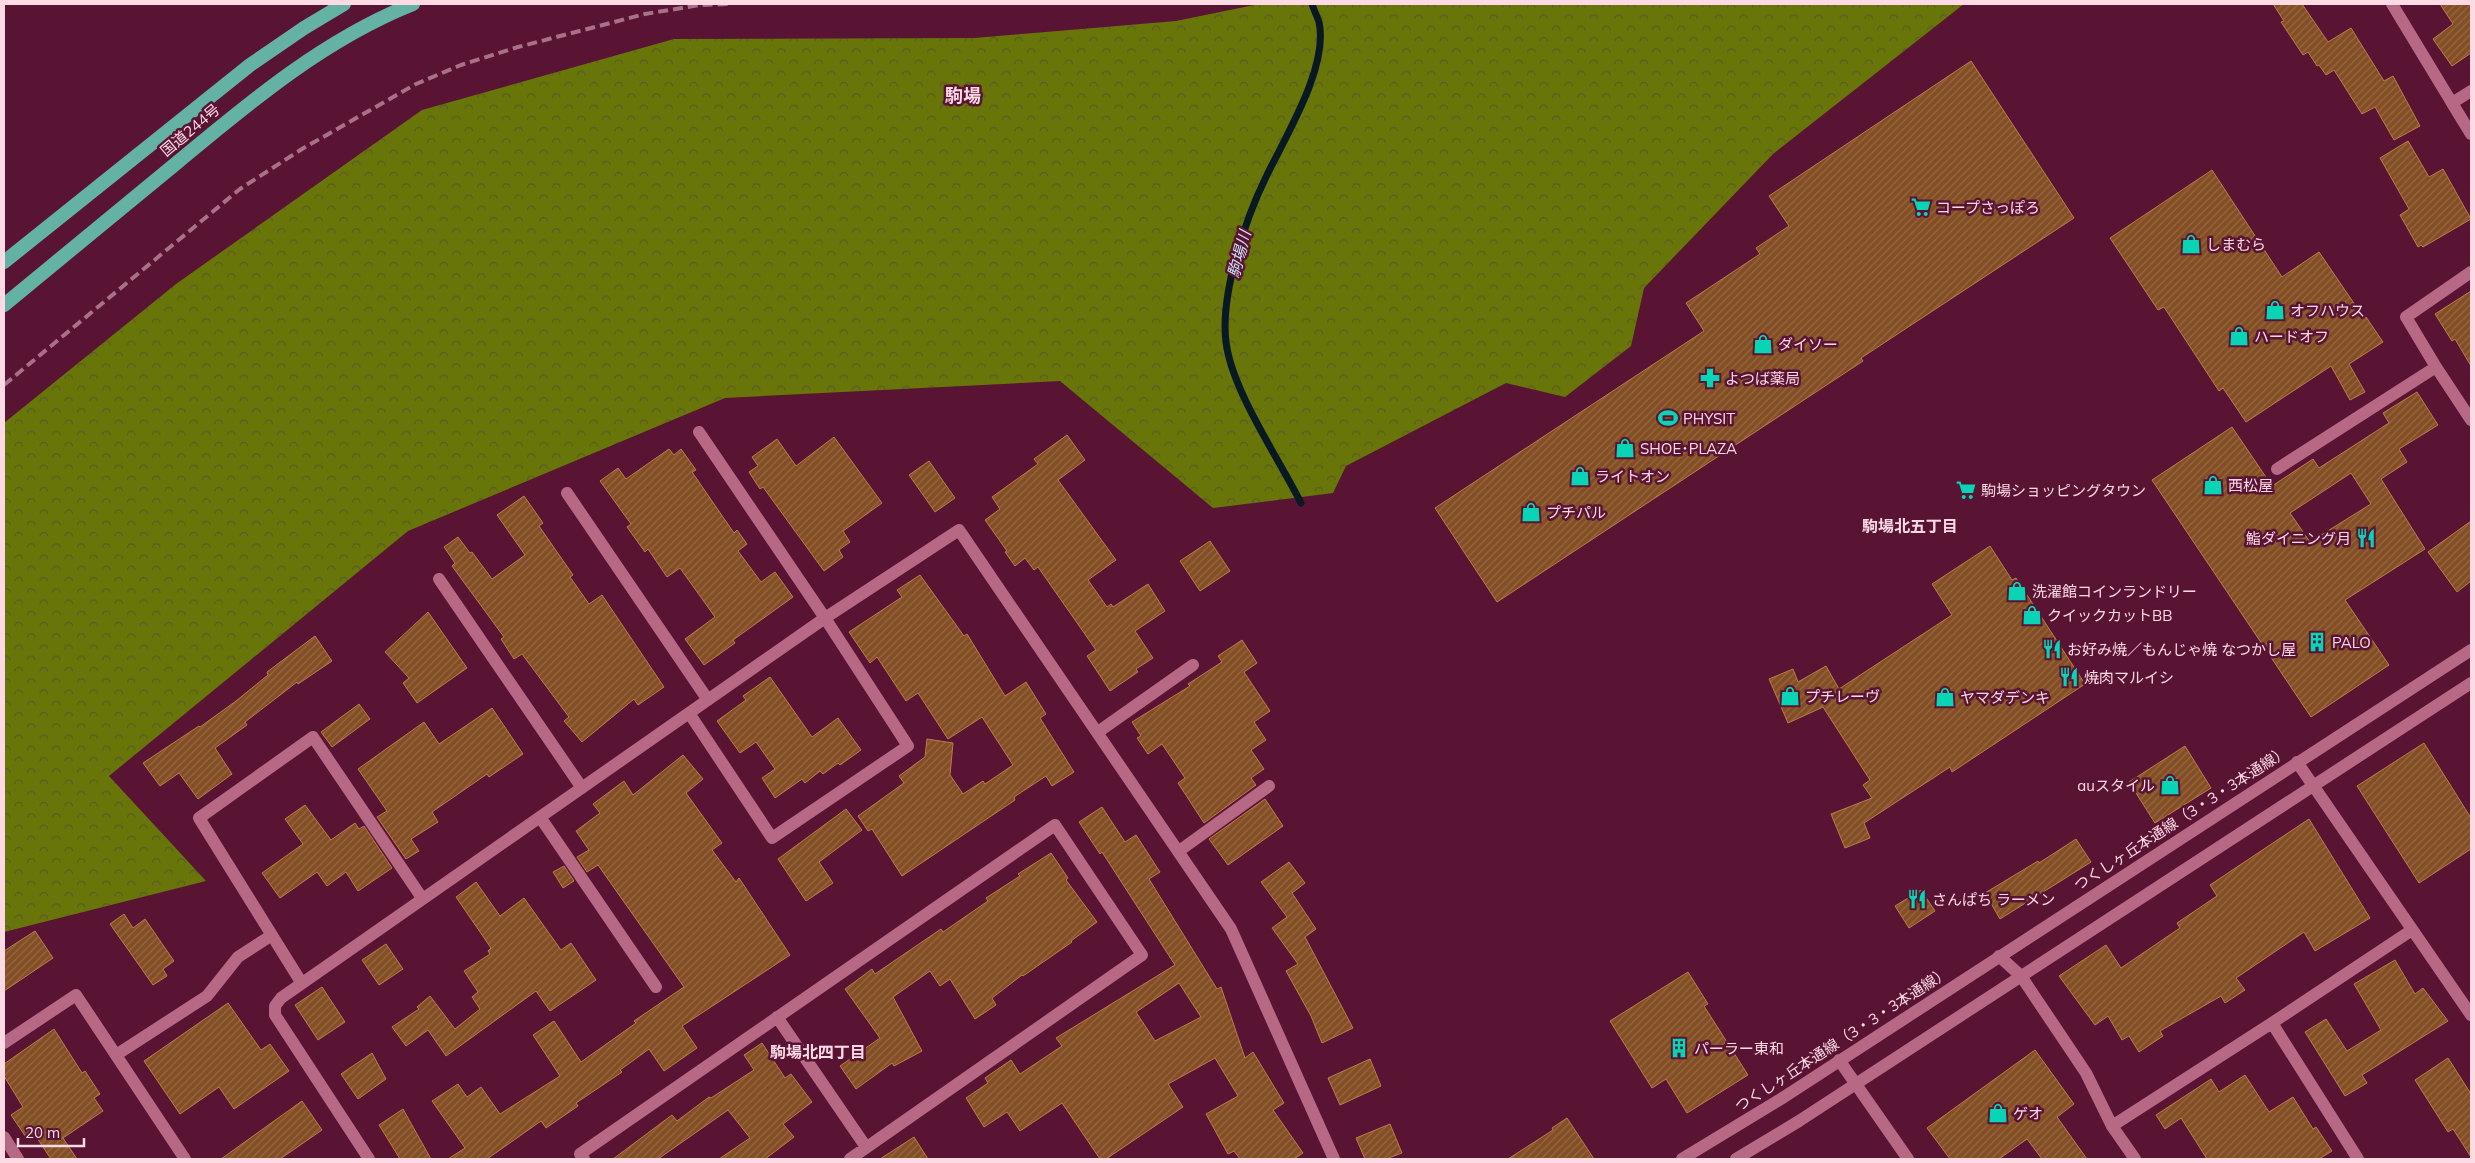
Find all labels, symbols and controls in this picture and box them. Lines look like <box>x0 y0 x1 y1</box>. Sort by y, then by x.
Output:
district label: 駒場 <box>945 84 981 107</box>
street label: 国道244号 <box>156 100 224 160</box>
supermarket icon: コープさっぽろ <box>1910 196 1932 218</box>
place label: コープさっぽろ <box>1936 198 2040 217</box>
water label: 駒場川 <box>1223 226 1255 280</box>
shop icon: しまむら <box>2180 233 2202 255</box>
place label: しまむら <box>2206 235 2266 254</box>
shop icon: オフハウス <box>2264 299 2286 321</box>
place label: オフハウス <box>2290 301 2365 320</box>
shop icon: ハードオフ <box>2228 325 2250 347</box>
place label: ハードオフ <box>2254 327 2329 346</box>
shop icon: ダイソー <box>1752 333 1774 355</box>
place label: ダイソー <box>1778 335 1838 354</box>
pharmacy icon: よつば薬局 <box>1699 367 1721 389</box>
place label: よつば薬局 <box>1725 369 1800 388</box>
sports icon: PHYSIT <box>1657 407 1679 429</box>
place label: PHYSIT <box>1683 409 1735 428</box>
shop icon: SHOE･PLAZA <box>1614 437 1636 459</box>
place label: SHOE･PLAZA <box>1640 439 1737 458</box>
shop icon: ライトオン <box>1569 465 1591 487</box>
place label: ライトオン <box>1595 467 1670 486</box>
shop icon: 西松屋 <box>2202 474 2224 496</box>
place label: 西松屋 <box>2228 476 2273 495</box>
supermarket icon: 駒場ショッピングタウン <box>1955 479 1977 501</box>
place label: 駒場ショッピングタウン <box>1981 481 2146 500</box>
shop icon: プチパル <box>1520 501 1542 523</box>
place label: プチパル <box>1546 503 1606 522</box>
district label: 駒場北五丁目 <box>1862 516 1958 536</box>
restaurant icon: 鮨ダイニング月 <box>2355 527 2377 549</box>
place label: 鮨ダイニング月 <box>2246 529 2351 548</box>
shop icon: 洗濯館コインランドリー <box>2006 580 2028 602</box>
place label: 洗濯館コインランドリー <box>2032 582 2197 601</box>
shop icon: クイックカットBB <box>2021 604 2043 626</box>
place label: クイックカットBB <box>2047 606 2172 625</box>
building icon: PALO <box>2306 631 2328 653</box>
place label: PALO <box>2332 633 2371 652</box>
restaurant icon: お好み焼／もんじゃ焼 なつかし屋 <box>2041 638 2063 660</box>
place label: お好み焼／もんじゃ焼 なつかし屋 <box>2067 640 2296 659</box>
restaurant icon: 焼肉マルイシ <box>2058 666 2080 688</box>
place label: 焼肉マルイシ <box>2084 668 2174 687</box>
shop icon: プチレーヴ <box>1779 685 1801 707</box>
shop icon: ヤマダデンキ <box>1934 686 1956 708</box>
place label: プチレーヴ <box>1805 687 1880 706</box>
place label: ヤマダデンキ <box>1960 688 2050 707</box>
street label: つくしヶ丘本通線（3・3・3本通線） <box>2070 741 2292 895</box>
shop icon: auスタイル <box>2159 774 2181 796</box>
place label: auスタイル <box>2077 776 2155 795</box>
restaurant icon: さんぱち ラーメン <box>1906 888 1928 910</box>
place label: さんぱち ラーメン <box>1932 890 2055 909</box>
street label: つくしヶ丘本通線（3・3・3本通線） <box>1731 962 1953 1116</box>
building icon: パーラー東和 <box>1668 1037 1690 1059</box>
place label: パーラー東和 <box>1694 1039 1784 1058</box>
district label: 駒場北四丁目 <box>770 1042 866 1062</box>
shop icon: ゲオ <box>1987 1102 2009 1124</box>
place label: ゲオ <box>2013 1104 2043 1123</box>
scale bar <box>18 1116 84 1148</box>
text: 20 m <box>25 1123 60 1142</box>

